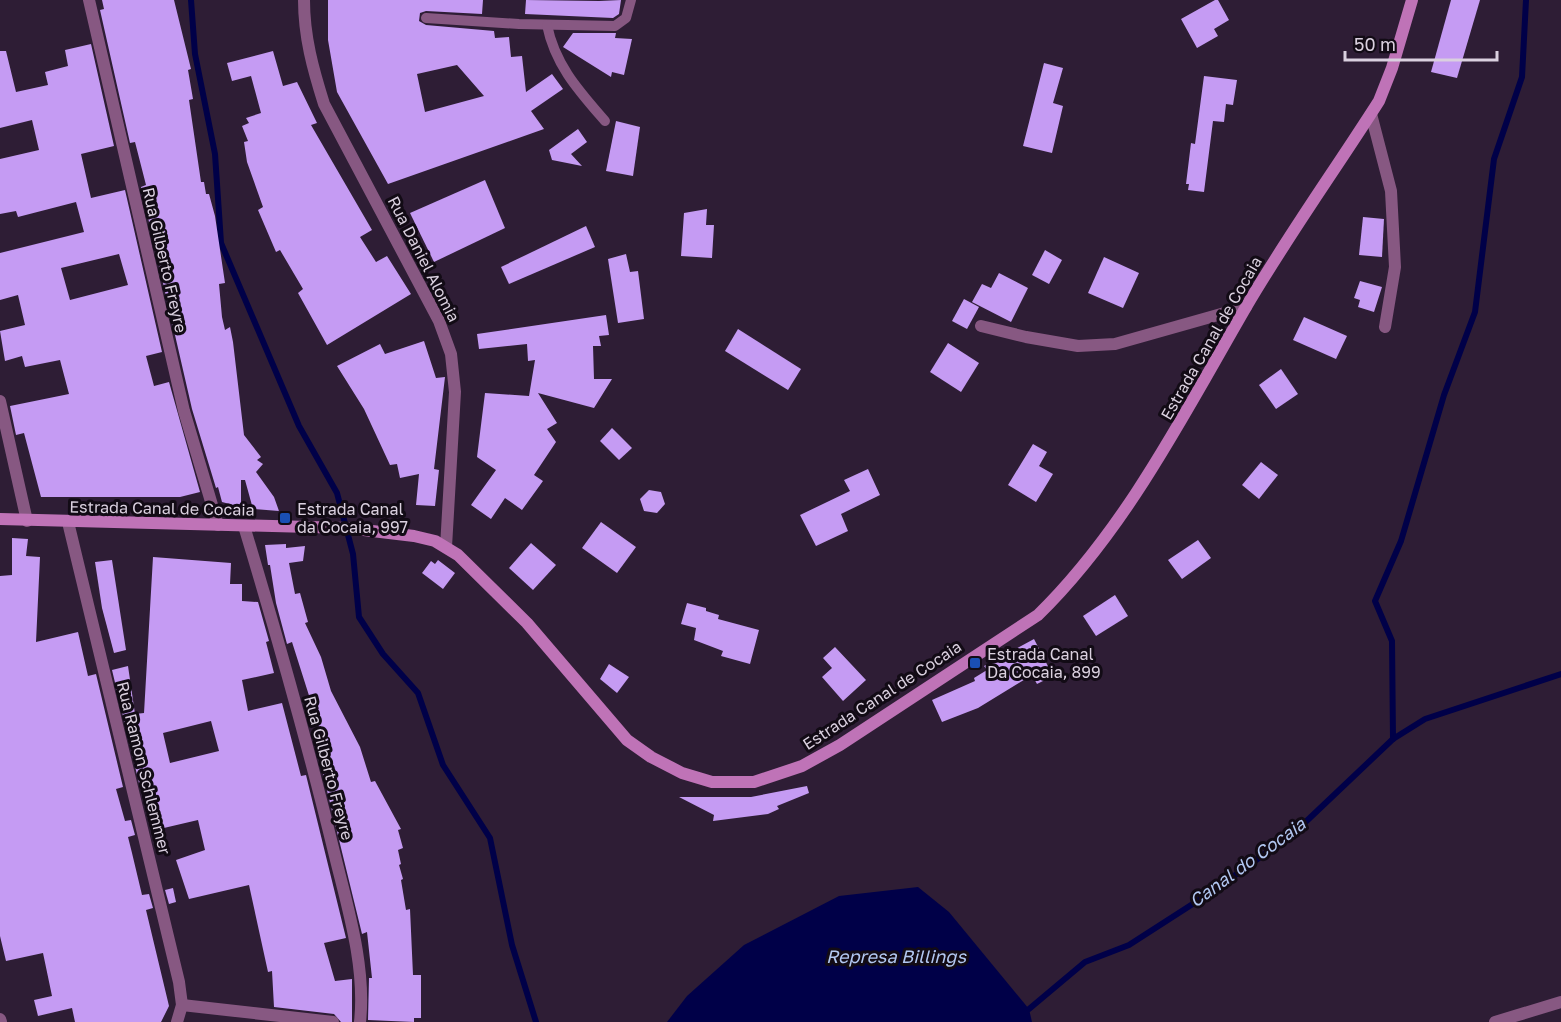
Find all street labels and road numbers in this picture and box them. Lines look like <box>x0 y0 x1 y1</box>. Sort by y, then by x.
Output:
street label: Rua Gilberto Freyre <box>139 185 191 335</box>
street label: Rua Daniel Alomia <box>384 193 464 325</box>
street label: Estrada Canal de Cocaia <box>1156 253 1266 423</box>
street label: Estrada Canal de Cocaia <box>69 496 255 520</box>
street label: Estrada Canal de Cocaia <box>799 636 965 754</box>
street label: Rua Ramon Schlemmer <box>113 679 175 857</box>
street label: Rua Gilberto Freyre <box>300 694 358 842</box>

